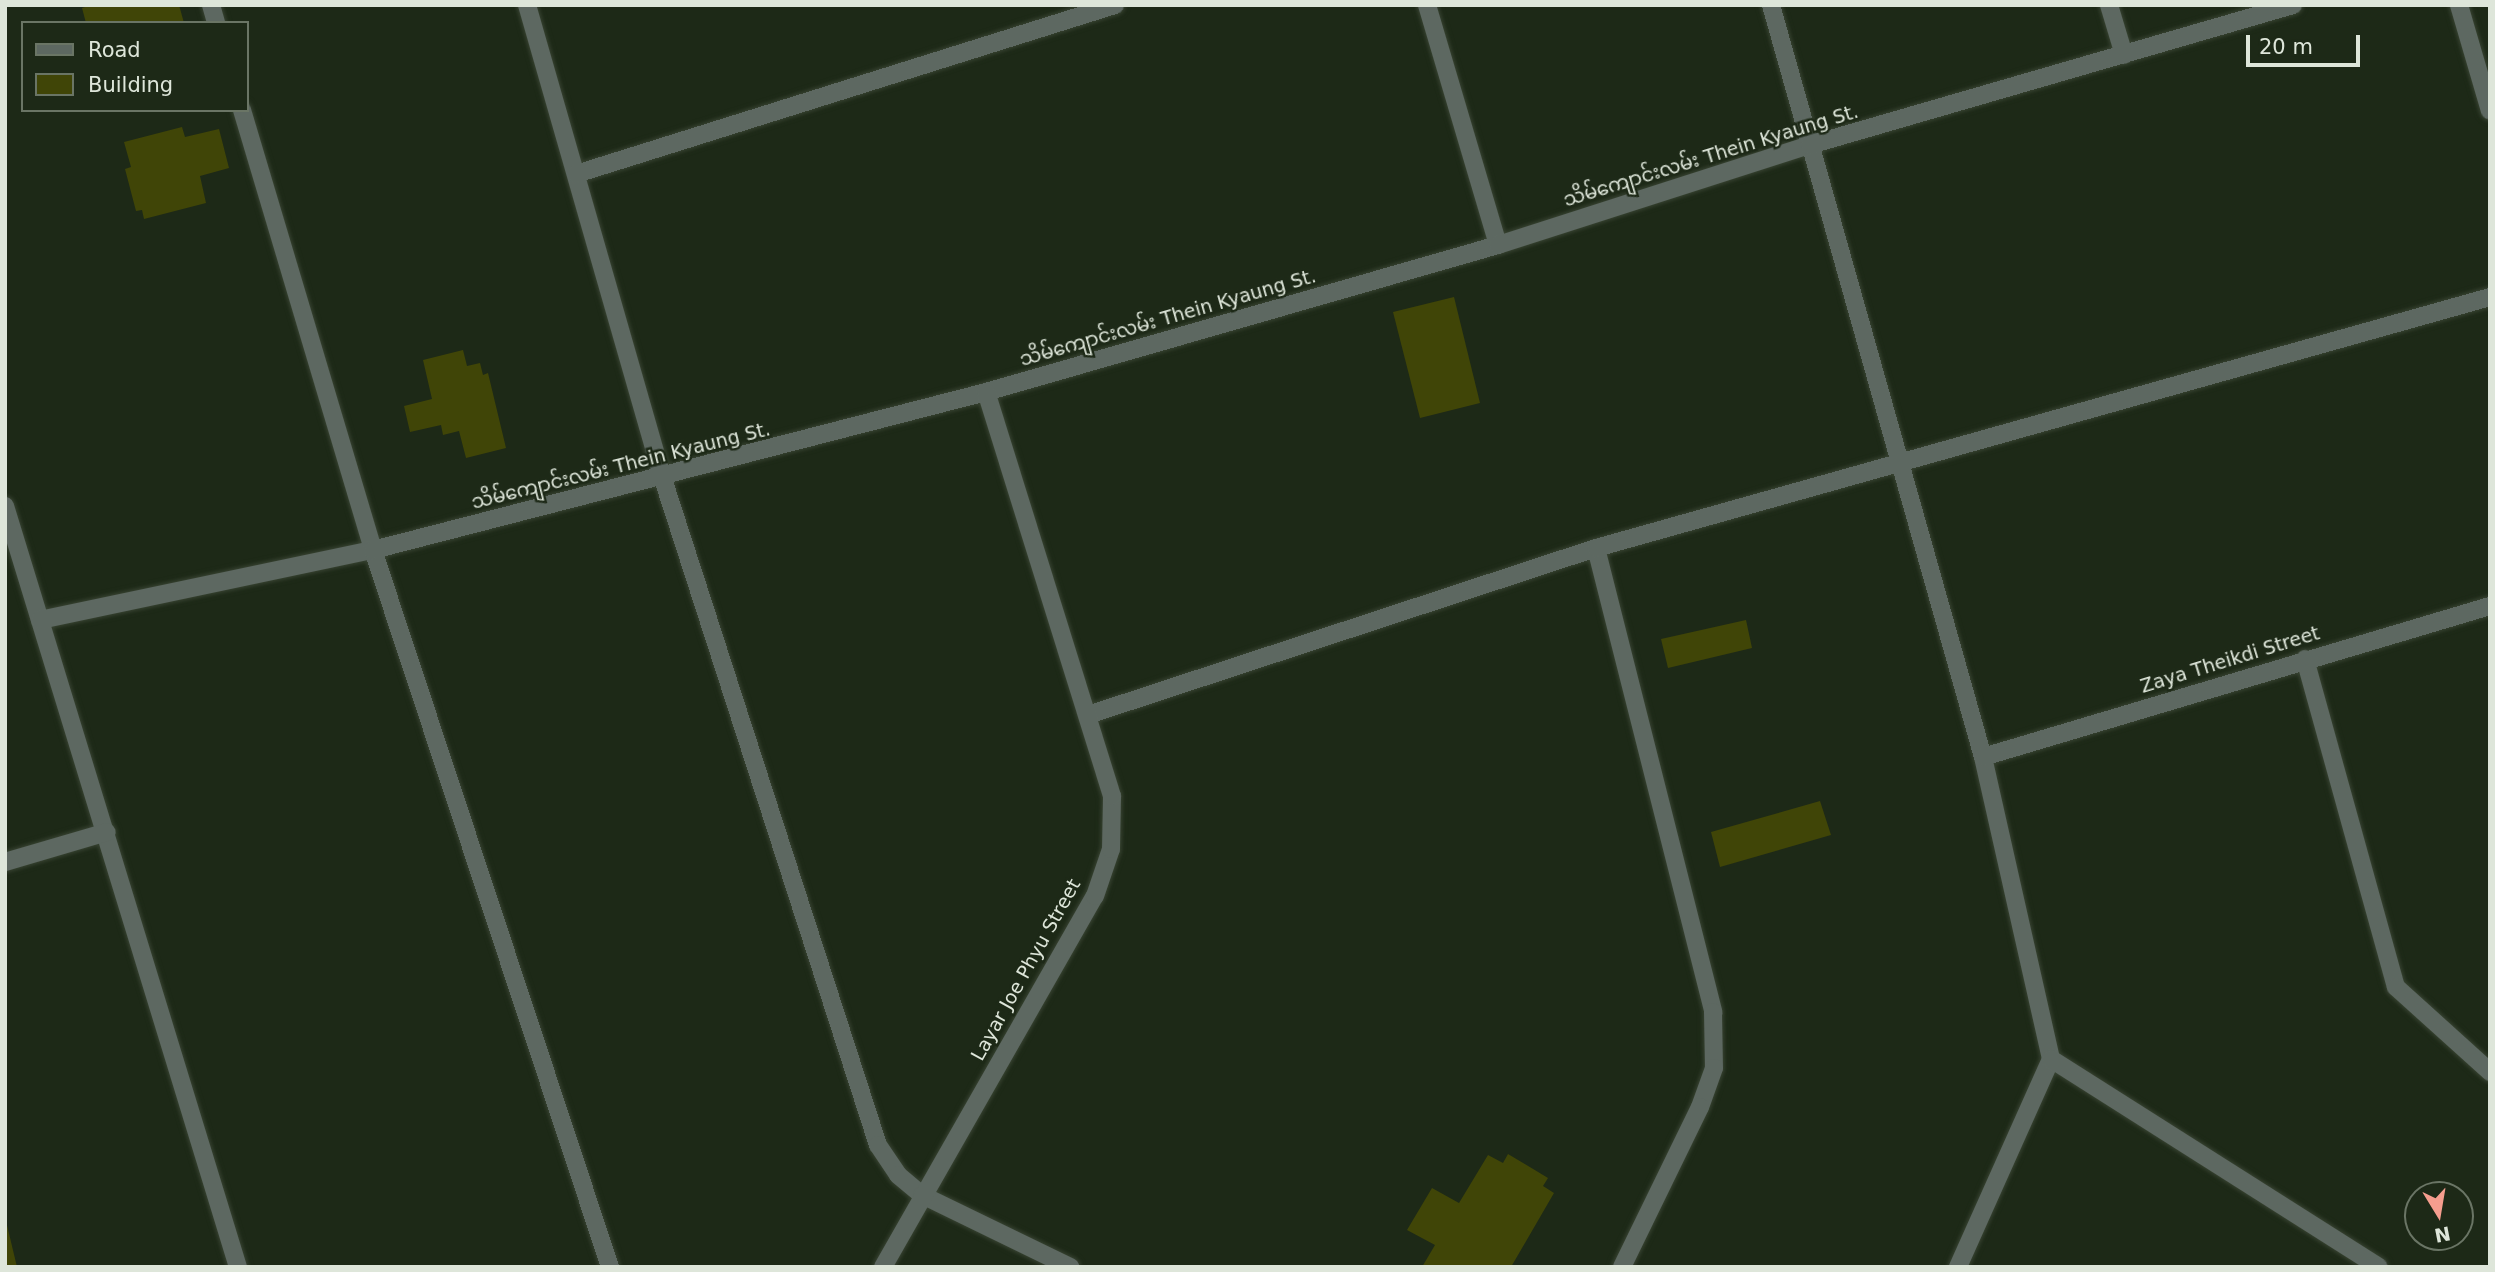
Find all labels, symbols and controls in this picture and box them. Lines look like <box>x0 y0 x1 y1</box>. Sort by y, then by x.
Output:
legend <box>21 21 248 112</box>
scale bar <box>2250 21 2364 65</box>
text: 20 m <box>2259 35 2313 59</box>
text: Road <box>88 38 141 62</box>
text: Building <box>88 73 173 97</box>
street label: သိမ်ကျောင်းလမ်း Thein Kyaung St. <box>1561 100 1861 212</box>
street label: သိမ်ကျောင်းလမ်း Thein Kyaung St. <box>1017 265 1319 371</box>
street label: သိမ်ကျောင်းလမ်း Thein Kyaung St. <box>469 418 773 514</box>
street label: Zaya Theikdi Street <box>2138 622 2322 698</box>
street label: Layar Joe Phyu Street <box>966 875 1086 1065</box>
north arrow <box>2404 1181 2474 1251</box>
text: N <box>2433 1222 2453 1247</box>

